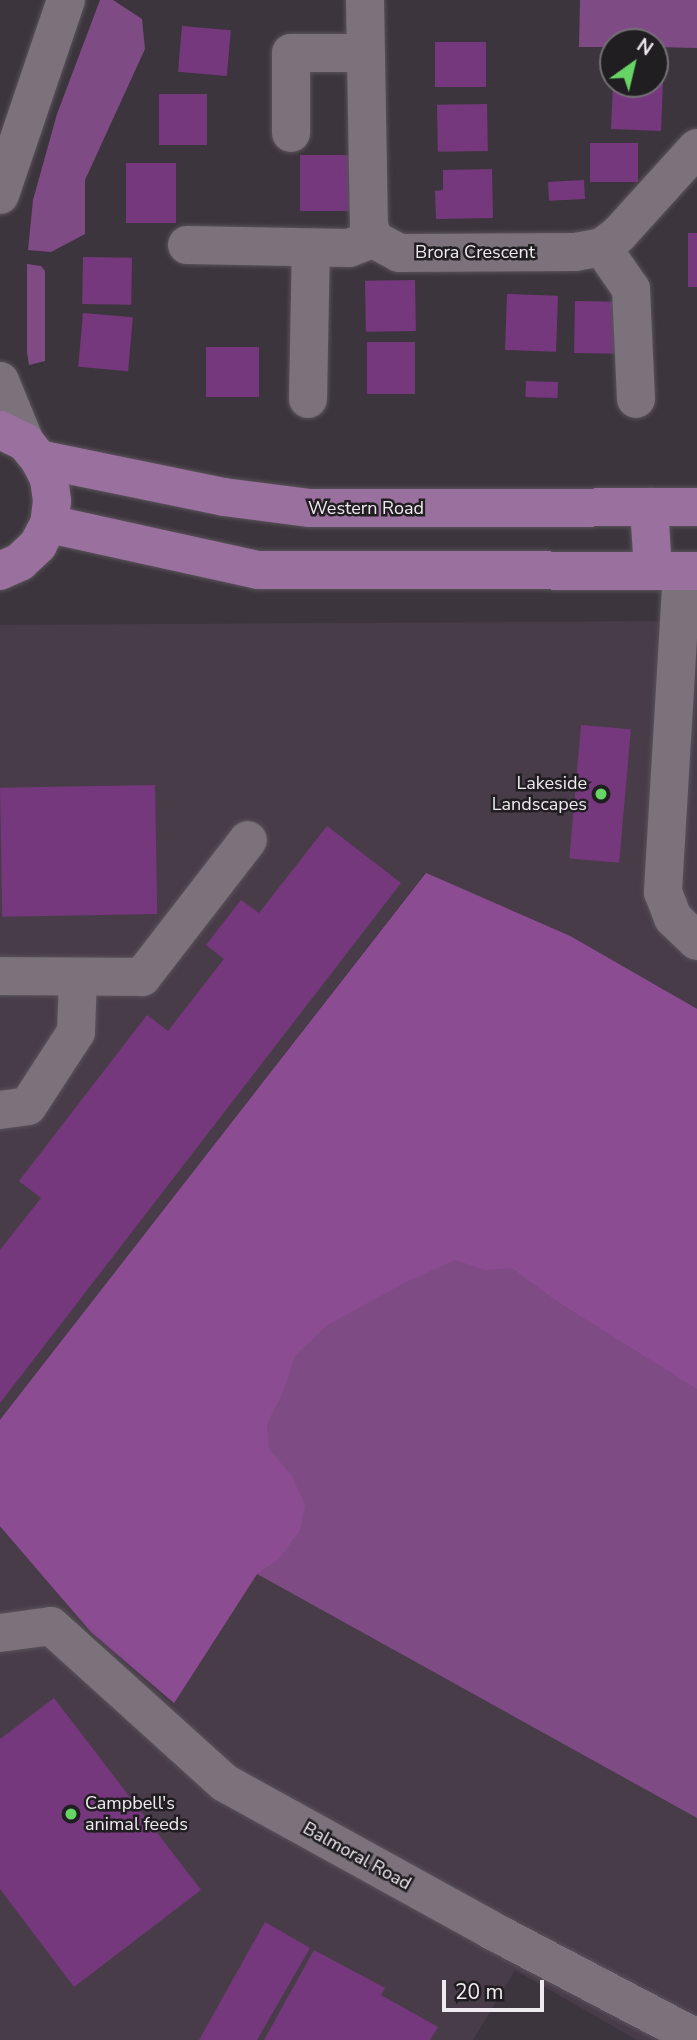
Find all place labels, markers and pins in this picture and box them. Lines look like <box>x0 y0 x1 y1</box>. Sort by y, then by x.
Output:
place label: Lakeside Landscapes <box>492 773 587 816</box>
marker: Lakeside Landscapes <box>593 786 609 802</box>
place label: Campbell's animal feeds <box>85 1793 188 1836</box>
marker: Campbell's animal feeds <box>63 1806 79 1822</box>

